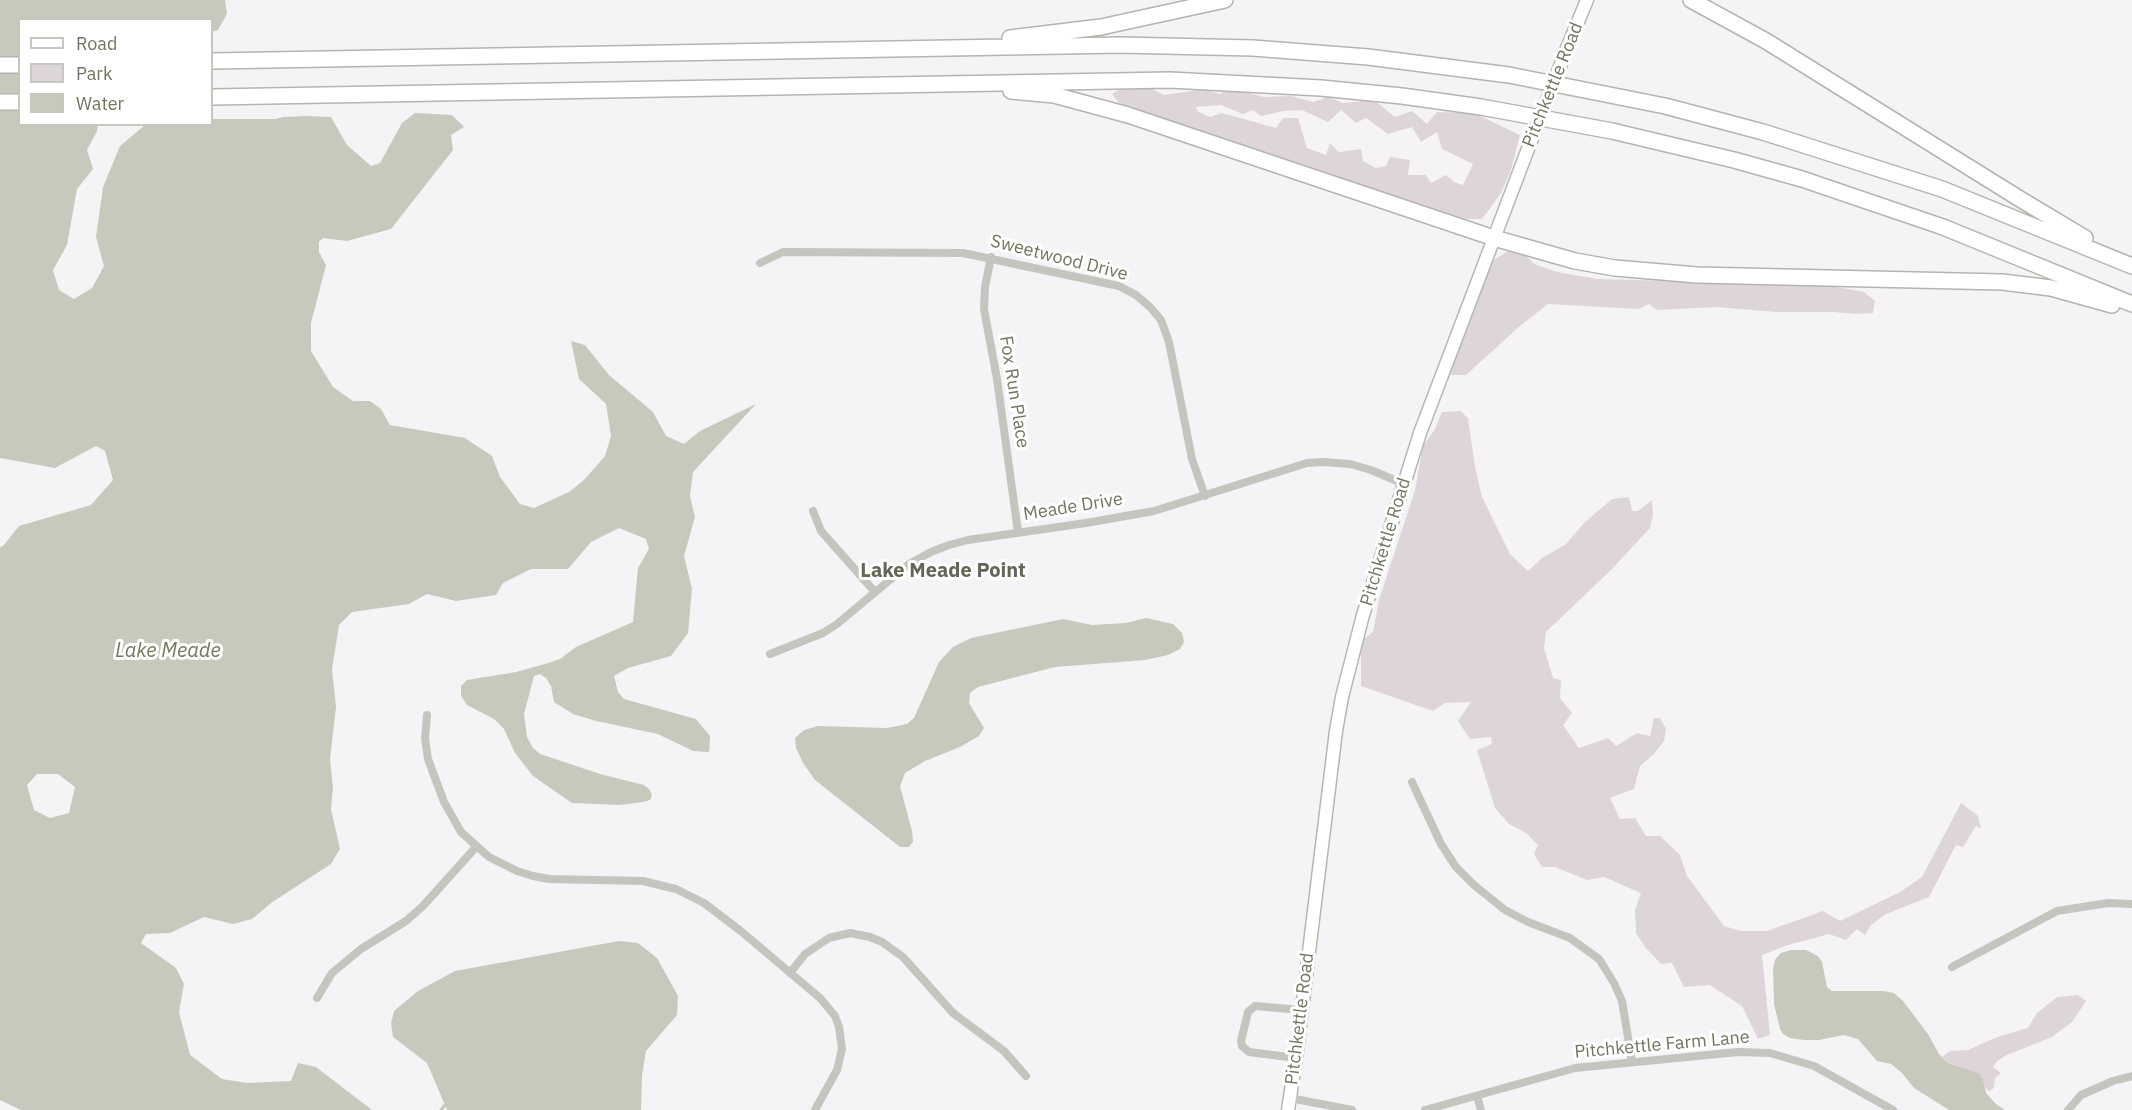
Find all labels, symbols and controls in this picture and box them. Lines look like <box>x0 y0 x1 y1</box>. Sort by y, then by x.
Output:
legend <box>18 18 213 126</box>
street label: Pitchkettle Road <box>1518 19 1588 151</box>
text: Road <box>76 32 117 55</box>
text: Park <box>76 62 112 85</box>
text: Water <box>76 92 124 115</box>
street label: Sweetwood Drive <box>988 231 1130 285</box>
street label: Fox Run Place <box>994 334 1034 450</box>
street label: Pitchkettle Road <box>1356 475 1416 609</box>
street label: Meade Drive <box>1022 488 1124 526</box>
district label: Lake Meade Point <box>860 559 1026 583</box>
water label: Lake Meade <box>115 639 221 663</box>
street label: Pitchkettle Road <box>1281 952 1319 1086</box>
street label: Pitchkettle Farm Lane <box>1574 1027 1750 1063</box>

